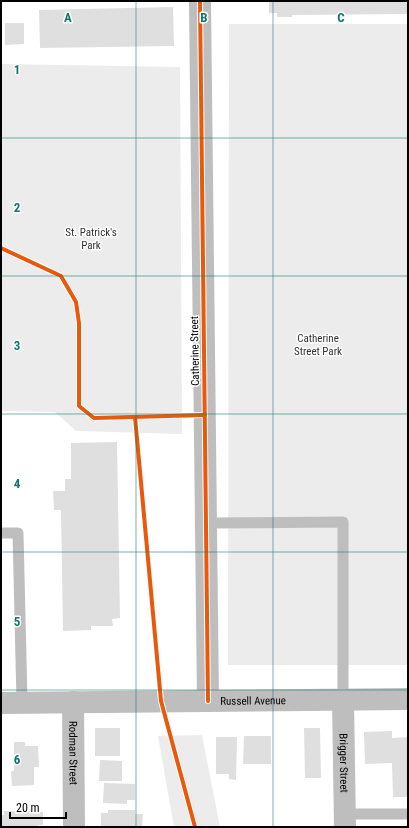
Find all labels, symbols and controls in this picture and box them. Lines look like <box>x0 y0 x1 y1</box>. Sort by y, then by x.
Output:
text: A <box>64 10 72 25</box>
text: B <box>200 10 208 25</box>
text: C <box>337 10 345 25</box>
text: 1 <box>14 62 20 77</box>
text: 2 <box>14 200 21 215</box>
park label: St. Patrick's Park <box>65 226 117 252</box>
street label: Catherine Street <box>188 316 202 386</box>
park label: Catherine Street Park <box>294 332 342 358</box>
text: 3 <box>14 338 20 353</box>
text: 4 <box>14 476 21 491</box>
text: 5 <box>14 614 21 629</box>
street label: Russell Avenue <box>220 694 286 707</box>
street label: Rodman Street <box>67 721 80 785</box>
street label: Brigger Street <box>337 733 351 793</box>
text: 6 <box>14 752 21 767</box>
scale bar <box>10 794 66 820</box>
text: 20 m <box>16 801 40 815</box>

